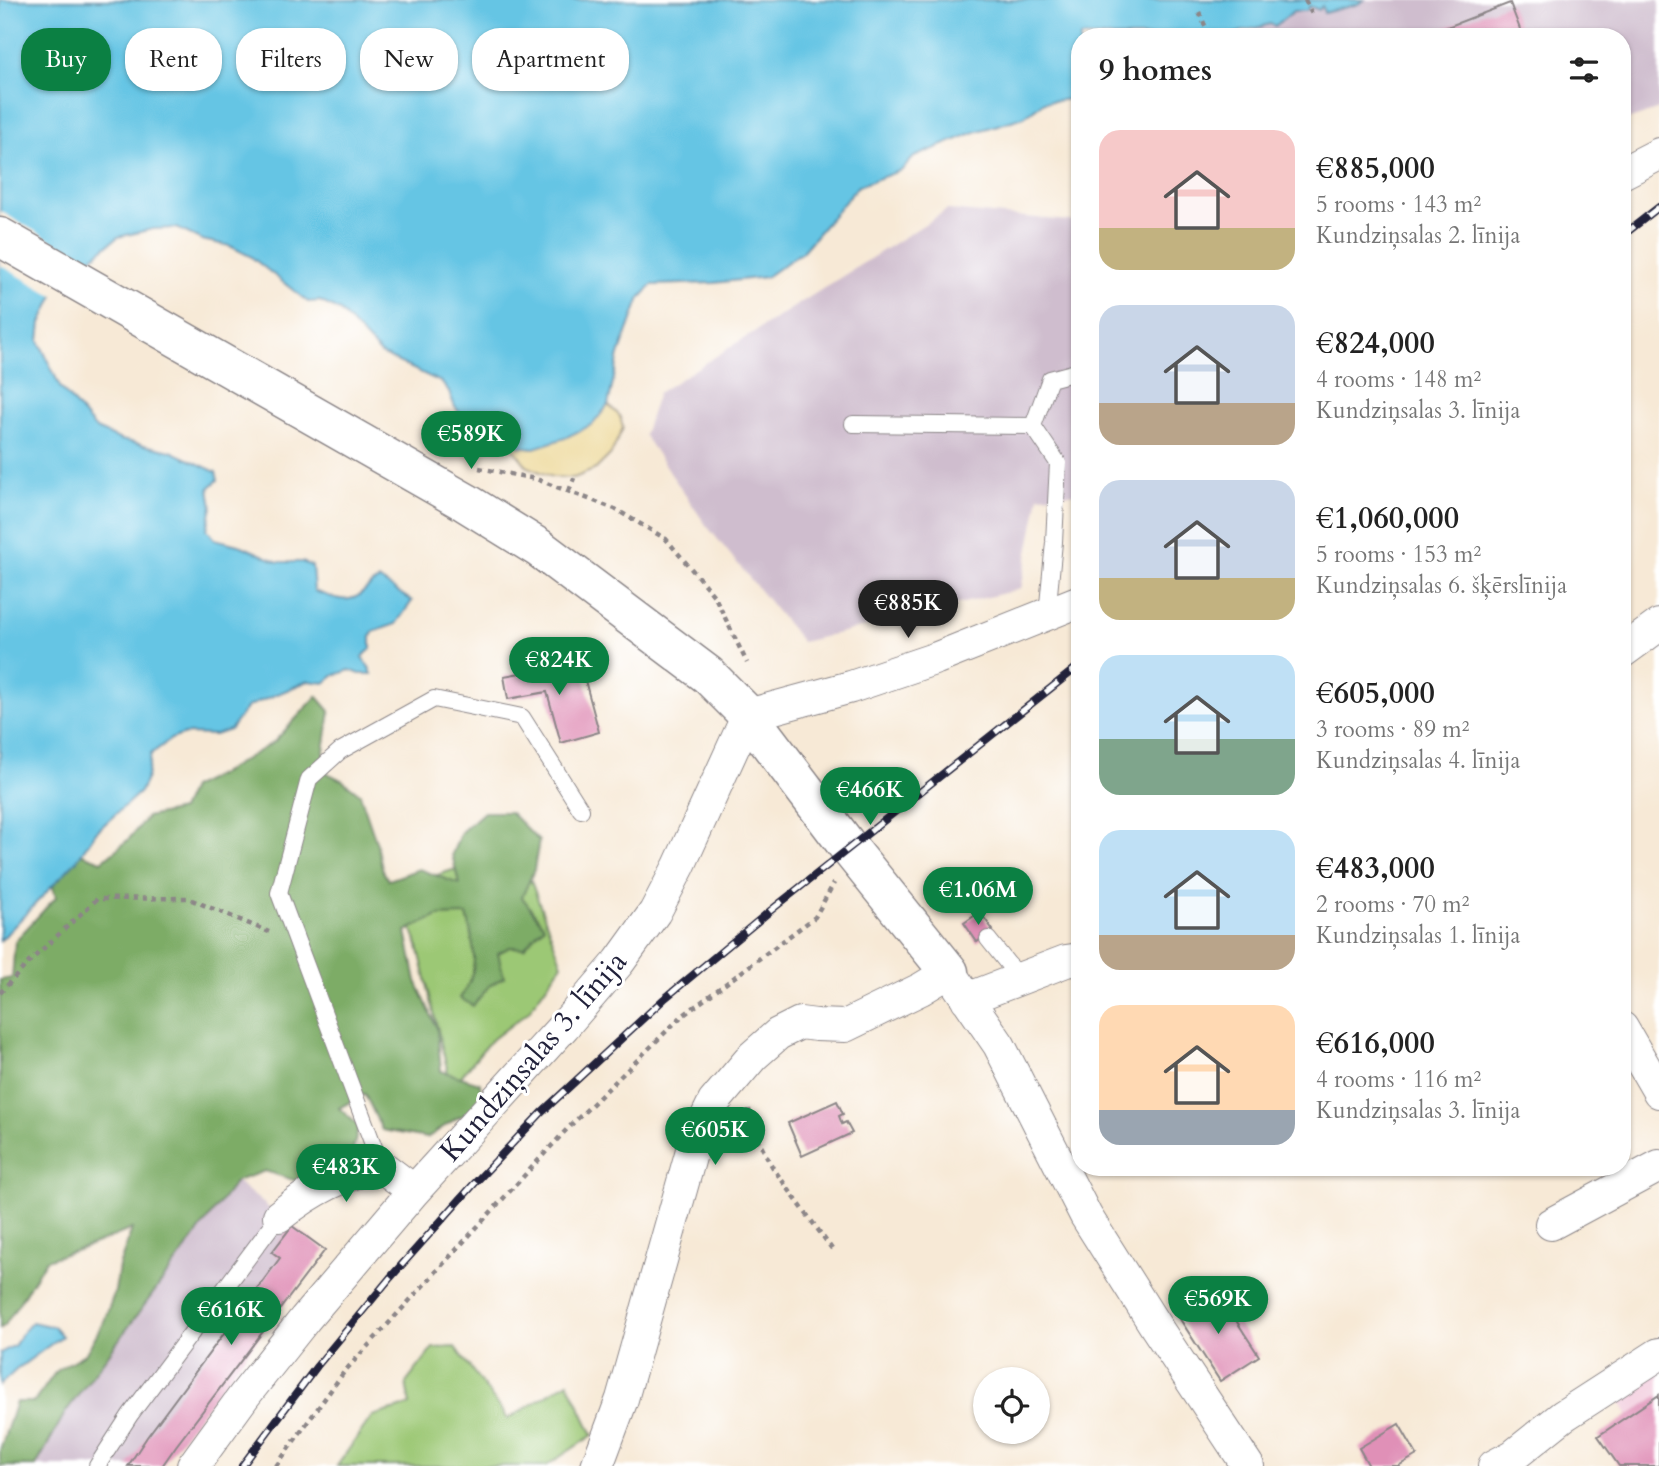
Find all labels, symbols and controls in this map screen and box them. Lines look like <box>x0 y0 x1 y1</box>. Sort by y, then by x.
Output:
chip: Buy <box>21 28 111 91</box>
chip: Rent <box>125 28 222 91</box>
chip: Filters <box>236 28 346 91</box>
chip: New <box>360 28 458 91</box>
chip: Apartment <box>472 28 629 91</box>
text: 9 homes <box>1099 50 1212 91</box>
icon: filters <box>1565 51 1603 89</box>
text: €885,000 <box>1316 148 1435 189</box>
icon: home <box>1155 158 1239 242</box>
text: 5 rooms · 143 m² <box>1316 189 1481 220</box>
text: Kundziņsalas 2. līnija <box>1316 220 1521 251</box>
text: €824,000 <box>1316 323 1435 364</box>
icon: home <box>1155 333 1239 417</box>
text: 4 rooms · 148 m² <box>1316 364 1481 395</box>
text: Kundziņsalas 3. līnija <box>1316 395 1521 426</box>
pin: €589K <box>422 412 520 471</box>
text: €589K <box>437 418 505 449</box>
text: €1,060,000 <box>1316 498 1459 539</box>
icon: home <box>1155 508 1239 592</box>
text: 5 rooms · 153 m² <box>1316 539 1481 570</box>
text: Kundziņsalas 6. šķērslīnija <box>1316 570 1567 601</box>
pin: €885K <box>859 580 957 640</box>
text: €885K <box>874 587 942 618</box>
pin: €824K <box>510 638 608 697</box>
text: €824K <box>525 644 593 675</box>
text: €605,000 <box>1316 673 1435 714</box>
icon: home <box>1155 683 1239 767</box>
text: 3 rooms · 89 m² <box>1316 714 1469 745</box>
text: Kundziņsalas 4. līnija <box>1316 745 1521 776</box>
pin: €466K <box>821 768 919 827</box>
text: €466K <box>836 774 904 805</box>
text: €483,000 <box>1316 848 1435 889</box>
icon: home <box>1155 858 1239 942</box>
pin: €1.06M <box>921 867 1035 927</box>
text: €1.06M <box>939 874 1017 905</box>
text: 2 rooms · 70 m² <box>1316 889 1469 920</box>
text: Kundziņsalas 1. līnija <box>1316 920 1521 951</box>
street label: Kundziņsalas 3. līnija <box>430 942 636 1170</box>
text: €616,000 <box>1316 1023 1435 1064</box>
icon: home <box>1155 1033 1239 1117</box>
text: 4 rooms · 116 m² <box>1316 1064 1481 1095</box>
text: Kundziņsalas 3. līnija <box>1316 1095 1521 1126</box>
pin: €605K <box>666 1108 764 1167</box>
text: €605K <box>681 1114 749 1145</box>
pin: €483K <box>297 1144 395 1204</box>
text: €483K <box>312 1151 380 1182</box>
pin: €569K <box>1169 1276 1267 1336</box>
text: €569K <box>1184 1283 1252 1314</box>
pin: €616K <box>182 1288 280 1347</box>
text: €616K <box>197 1294 265 1325</box>
map controls <box>973 1367 1050 1444</box>
button: locate <box>973 1367 1050 1444</box>

